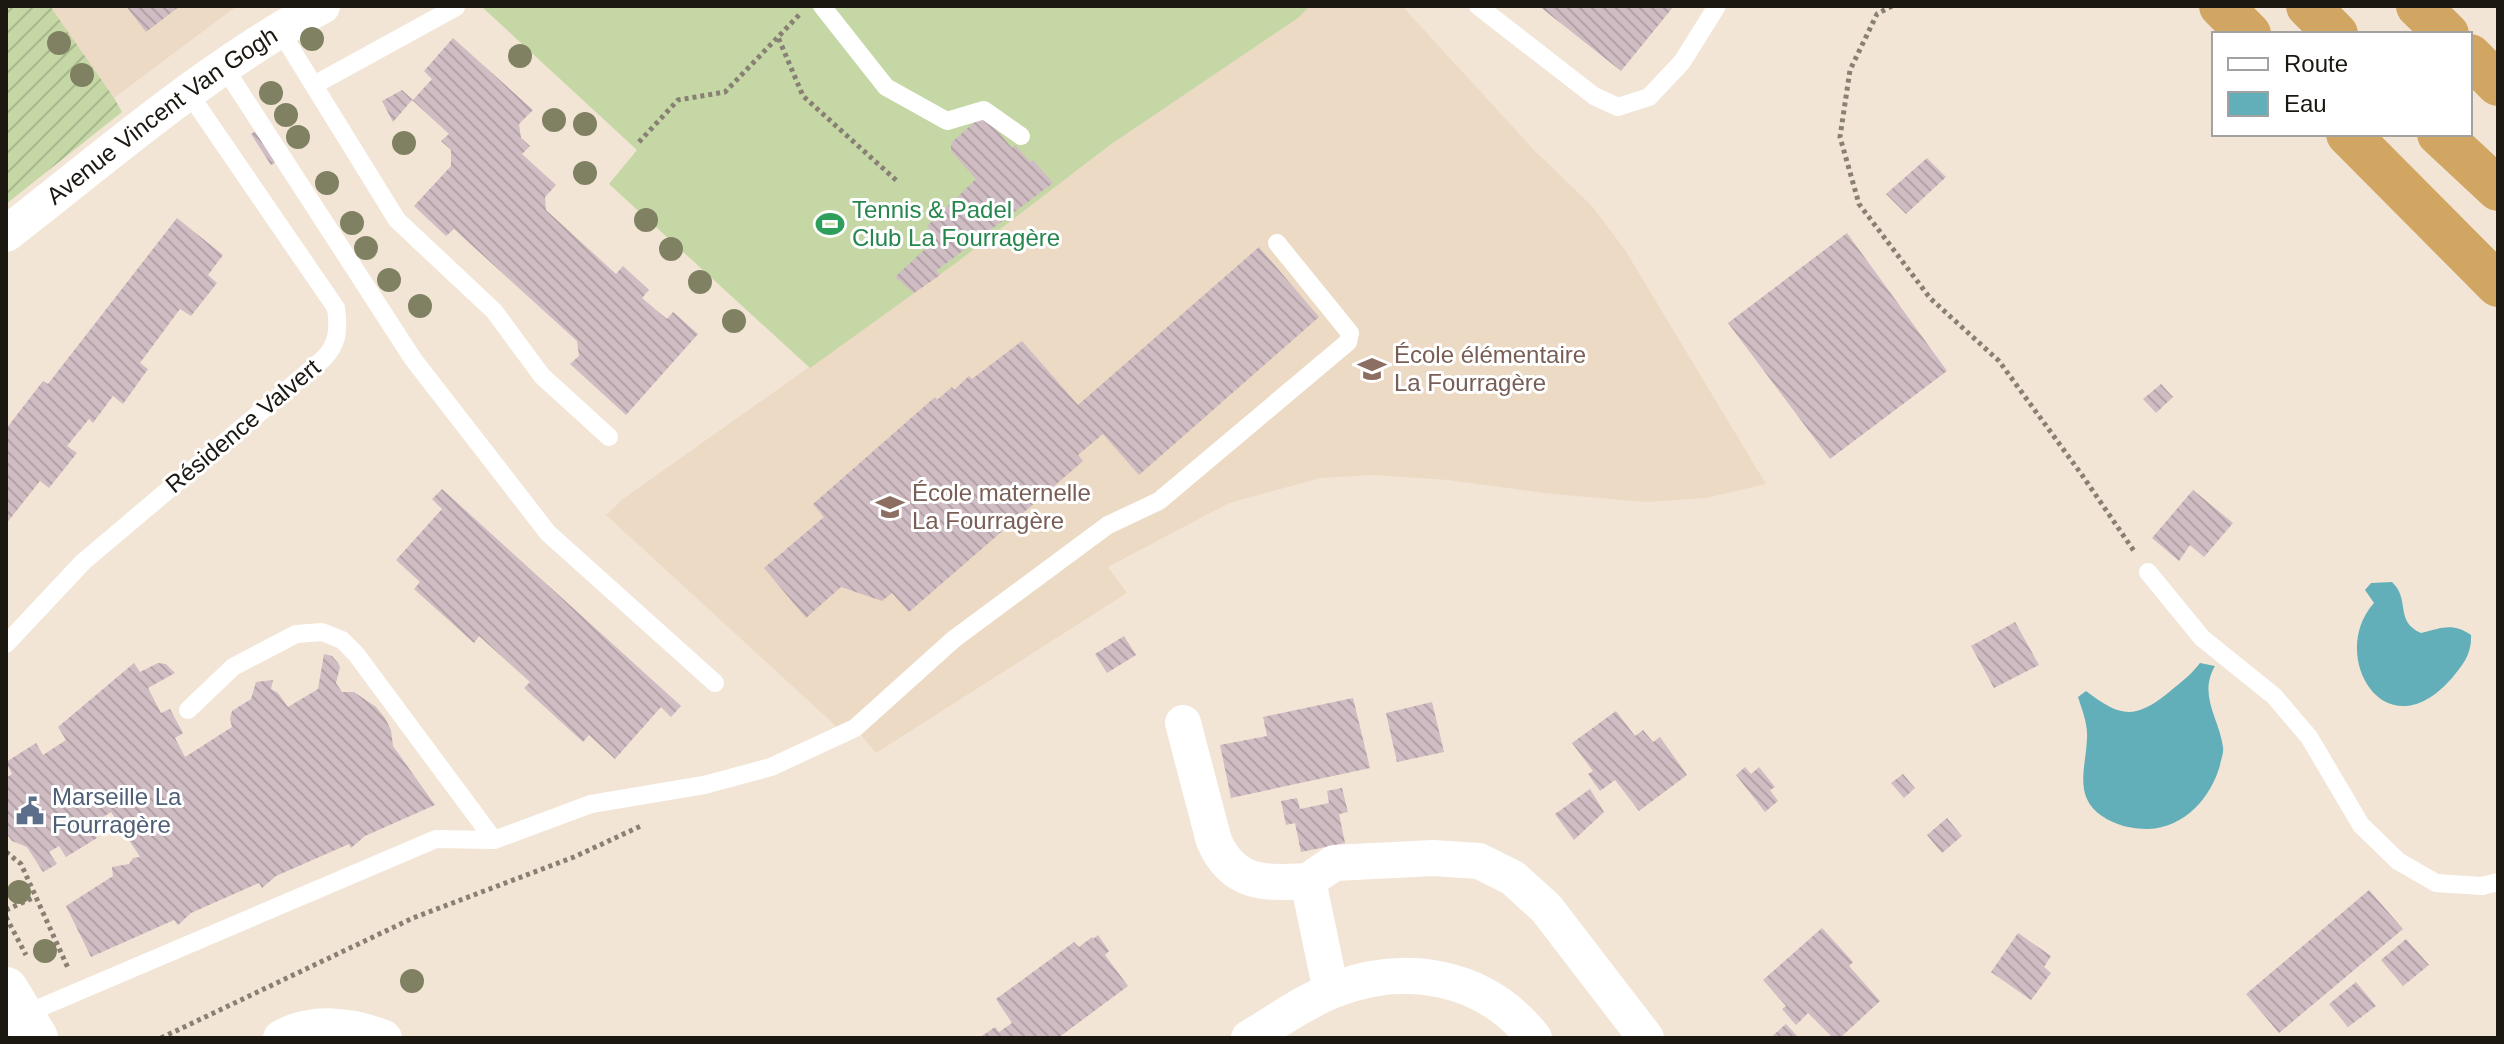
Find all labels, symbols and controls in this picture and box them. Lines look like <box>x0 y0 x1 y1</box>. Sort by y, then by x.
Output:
street label: Avenue Vincent Van Gogh <box>41 21 282 210</box>
legend <box>2212 32 2472 136</box>
text: Route <box>2284 50 2348 77</box>
text: Eau <box>2284 90 2327 117</box>
place label: Tennis & Padel Club La Fourragère <box>852 196 1060 251</box>
sports icon: Tennis & Padel Club La Fourragère <box>815 209 845 239</box>
place label: École élémentaire La Fourragère <box>1394 341 1586 396</box>
street label: Résidence Valvert <box>160 353 326 498</box>
school or university icon: École élémentaire La Fourragère <box>1357 354 1387 384</box>
place label: École maternelle La Fourragère <box>912 479 1091 534</box>
school or university icon: École maternelle La Fourragère <box>875 492 905 522</box>
place label: Marseille La Fourragère <box>52 783 182 838</box>
public building icon: Marseille La Fourragère <box>15 796 45 826</box>

